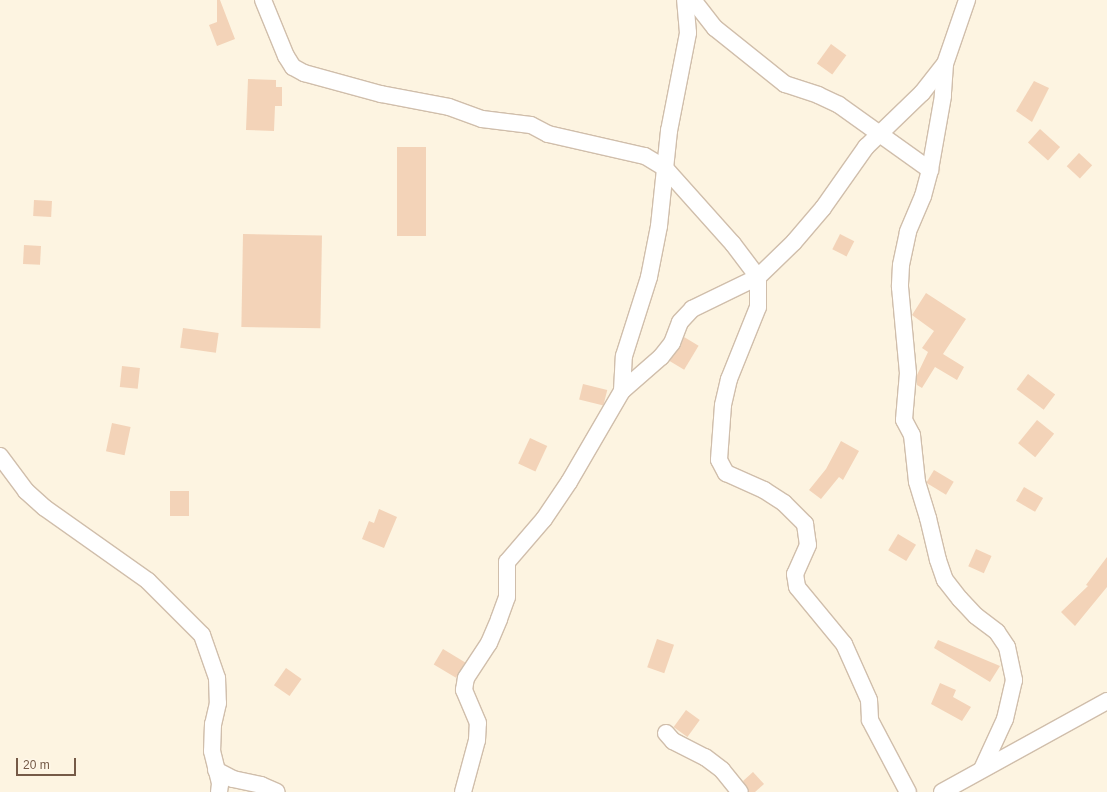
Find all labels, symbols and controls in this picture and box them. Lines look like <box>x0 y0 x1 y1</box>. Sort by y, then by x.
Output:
scale bar <box>18 750 78 776</box>
text: 20 m <box>23 758 50 772</box>

